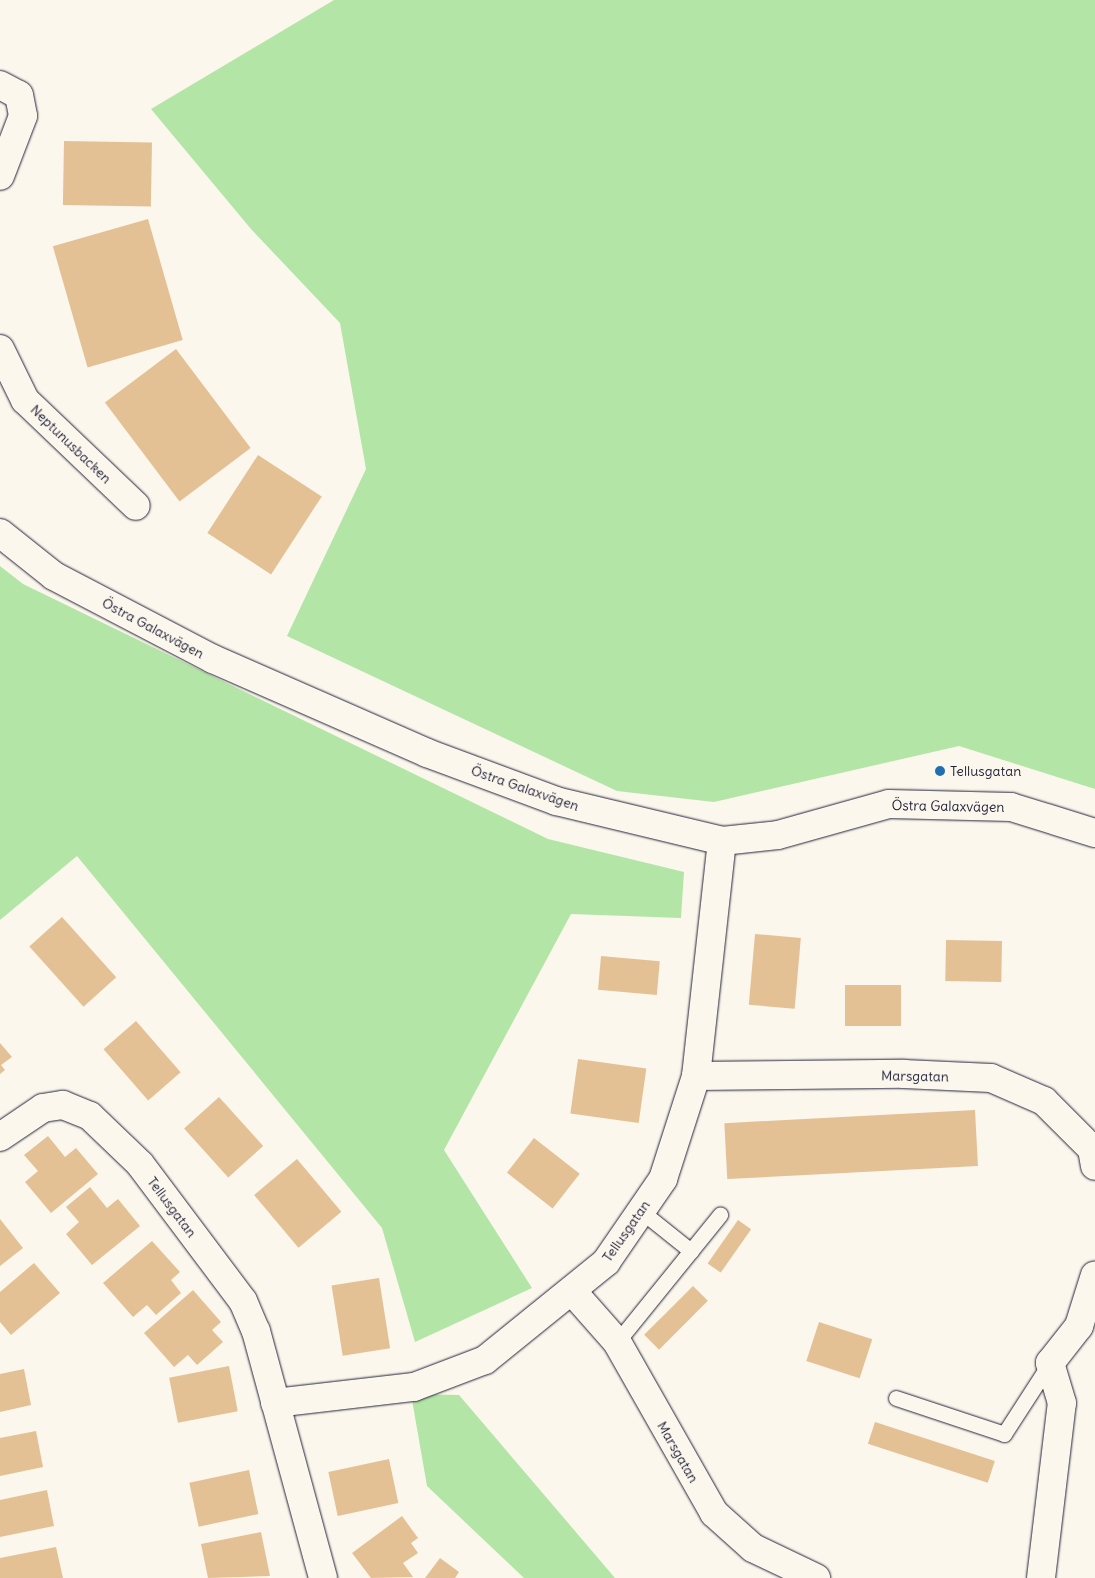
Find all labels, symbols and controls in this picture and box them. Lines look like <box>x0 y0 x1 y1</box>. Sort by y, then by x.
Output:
street label: Neptunusbacken <box>27 401 115 487</box>
street label: Östra Galaxvägen <box>99 594 207 662</box>
street label: Östra Galaxvägen <box>469 762 581 814</box>
place label: Tellusgatan <box>950 763 1021 779</box>
marker: Tellusgatan <box>934 765 946 777</box>
street label: Östra Galaxvägen <box>891 797 1005 815</box>
street label: Marsgatan <box>881 1067 949 1085</box>
street label: Tellusgatan <box>144 1173 200 1241</box>
street label: Tellusgatan <box>599 1197 653 1265</box>
street label: Marsgatan <box>654 1418 702 1486</box>

